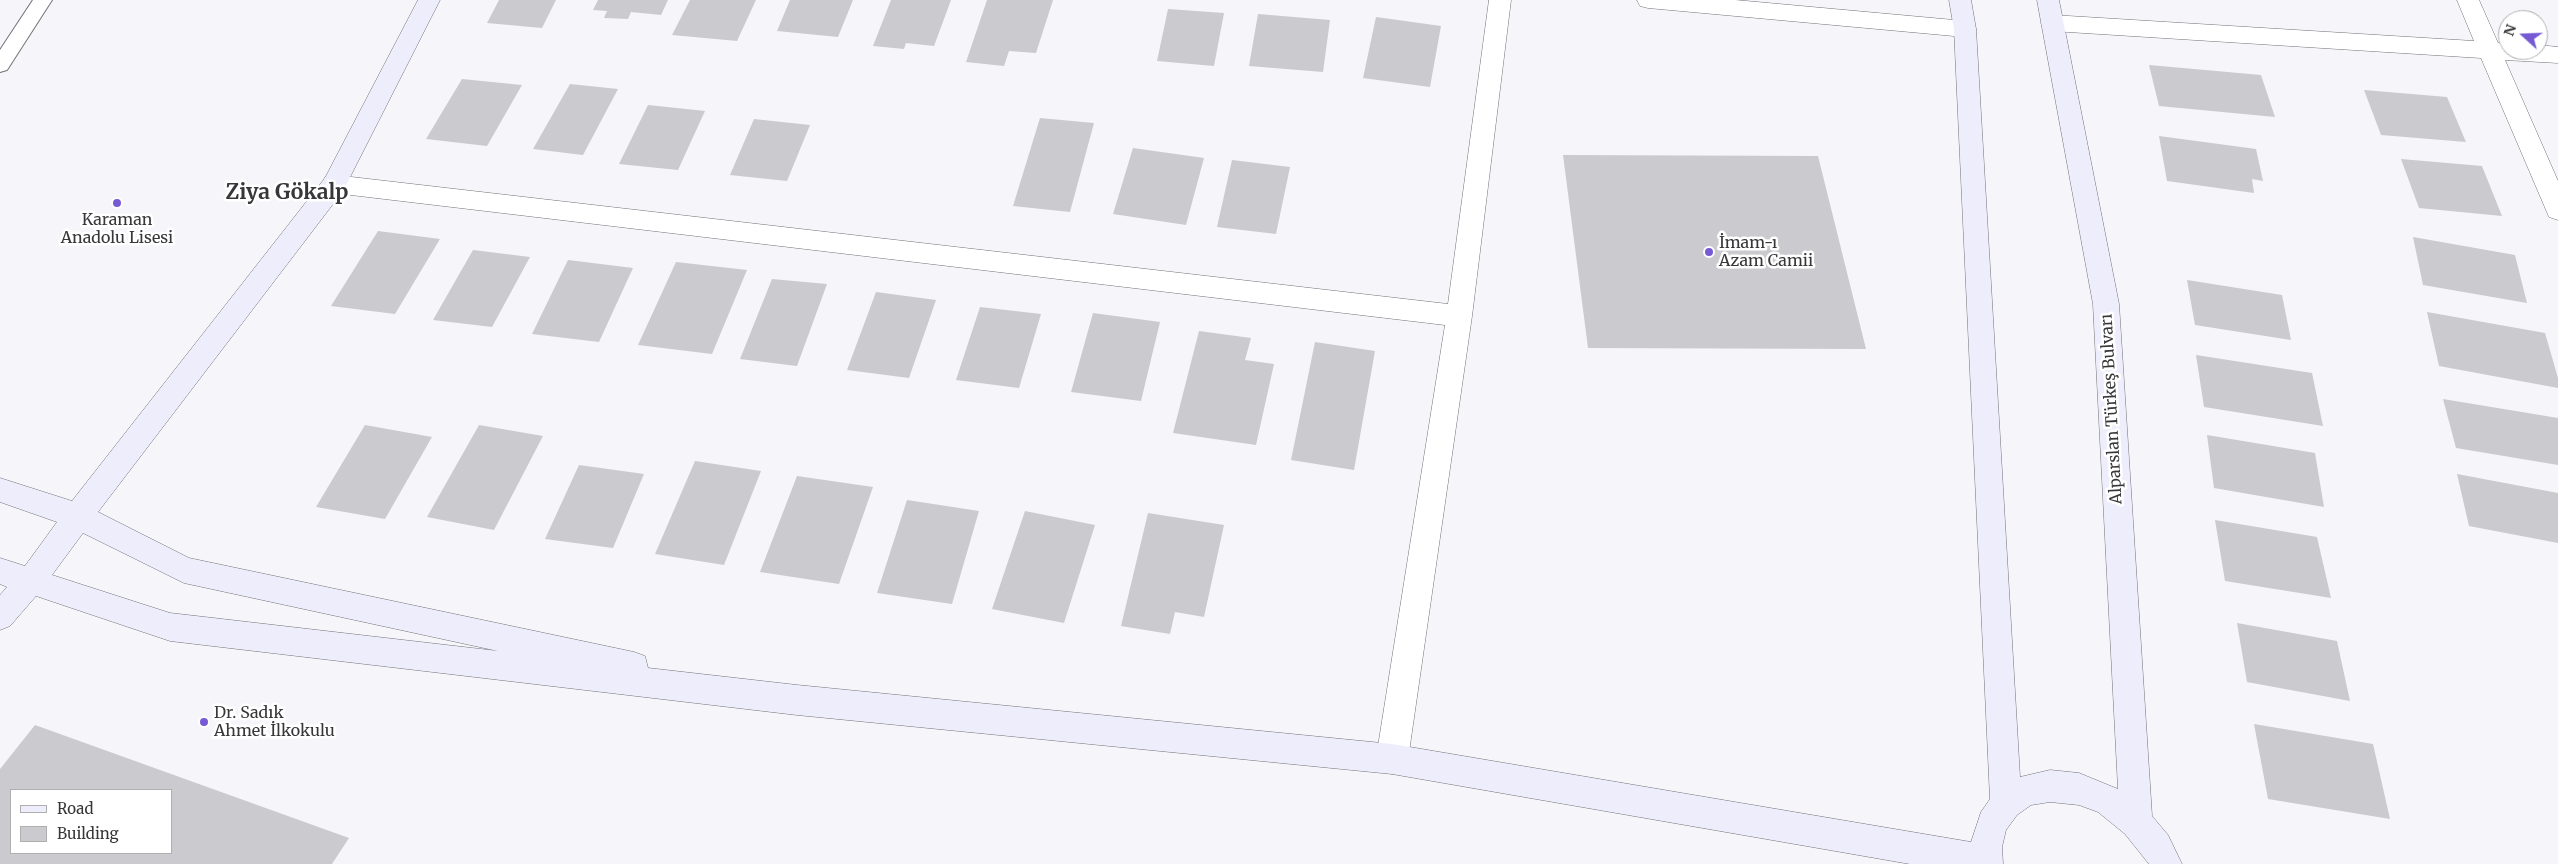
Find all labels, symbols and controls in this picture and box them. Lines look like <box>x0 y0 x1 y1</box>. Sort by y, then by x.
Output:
north arrow <box>2498 10 2548 60</box>
text: N <box>2499 22 2520 38</box>
district label: Ziya Gökalp <box>226 180 348 206</box>
marker: Karaman Anadolu Lisesi <box>111 197 123 209</box>
place label: Karaman Anadolu Lisesi <box>61 210 173 248</box>
place label: İmam-ı Azam Camii <box>1719 233 1813 271</box>
marker: İmam-ı Azam Camii <box>1703 246 1715 258</box>
street label: Alparslan Türkeş Bulvarı <box>2097 313 2127 505</box>
place label: Dr. Sadık Ahmet İlkokulu <box>214 703 335 741</box>
marker: Dr. Sadık Ahmet İlkokulu <box>198 716 210 728</box>
legend <box>10 789 172 854</box>
text: Road <box>57 799 93 818</box>
text: Building <box>57 824 119 843</box>

